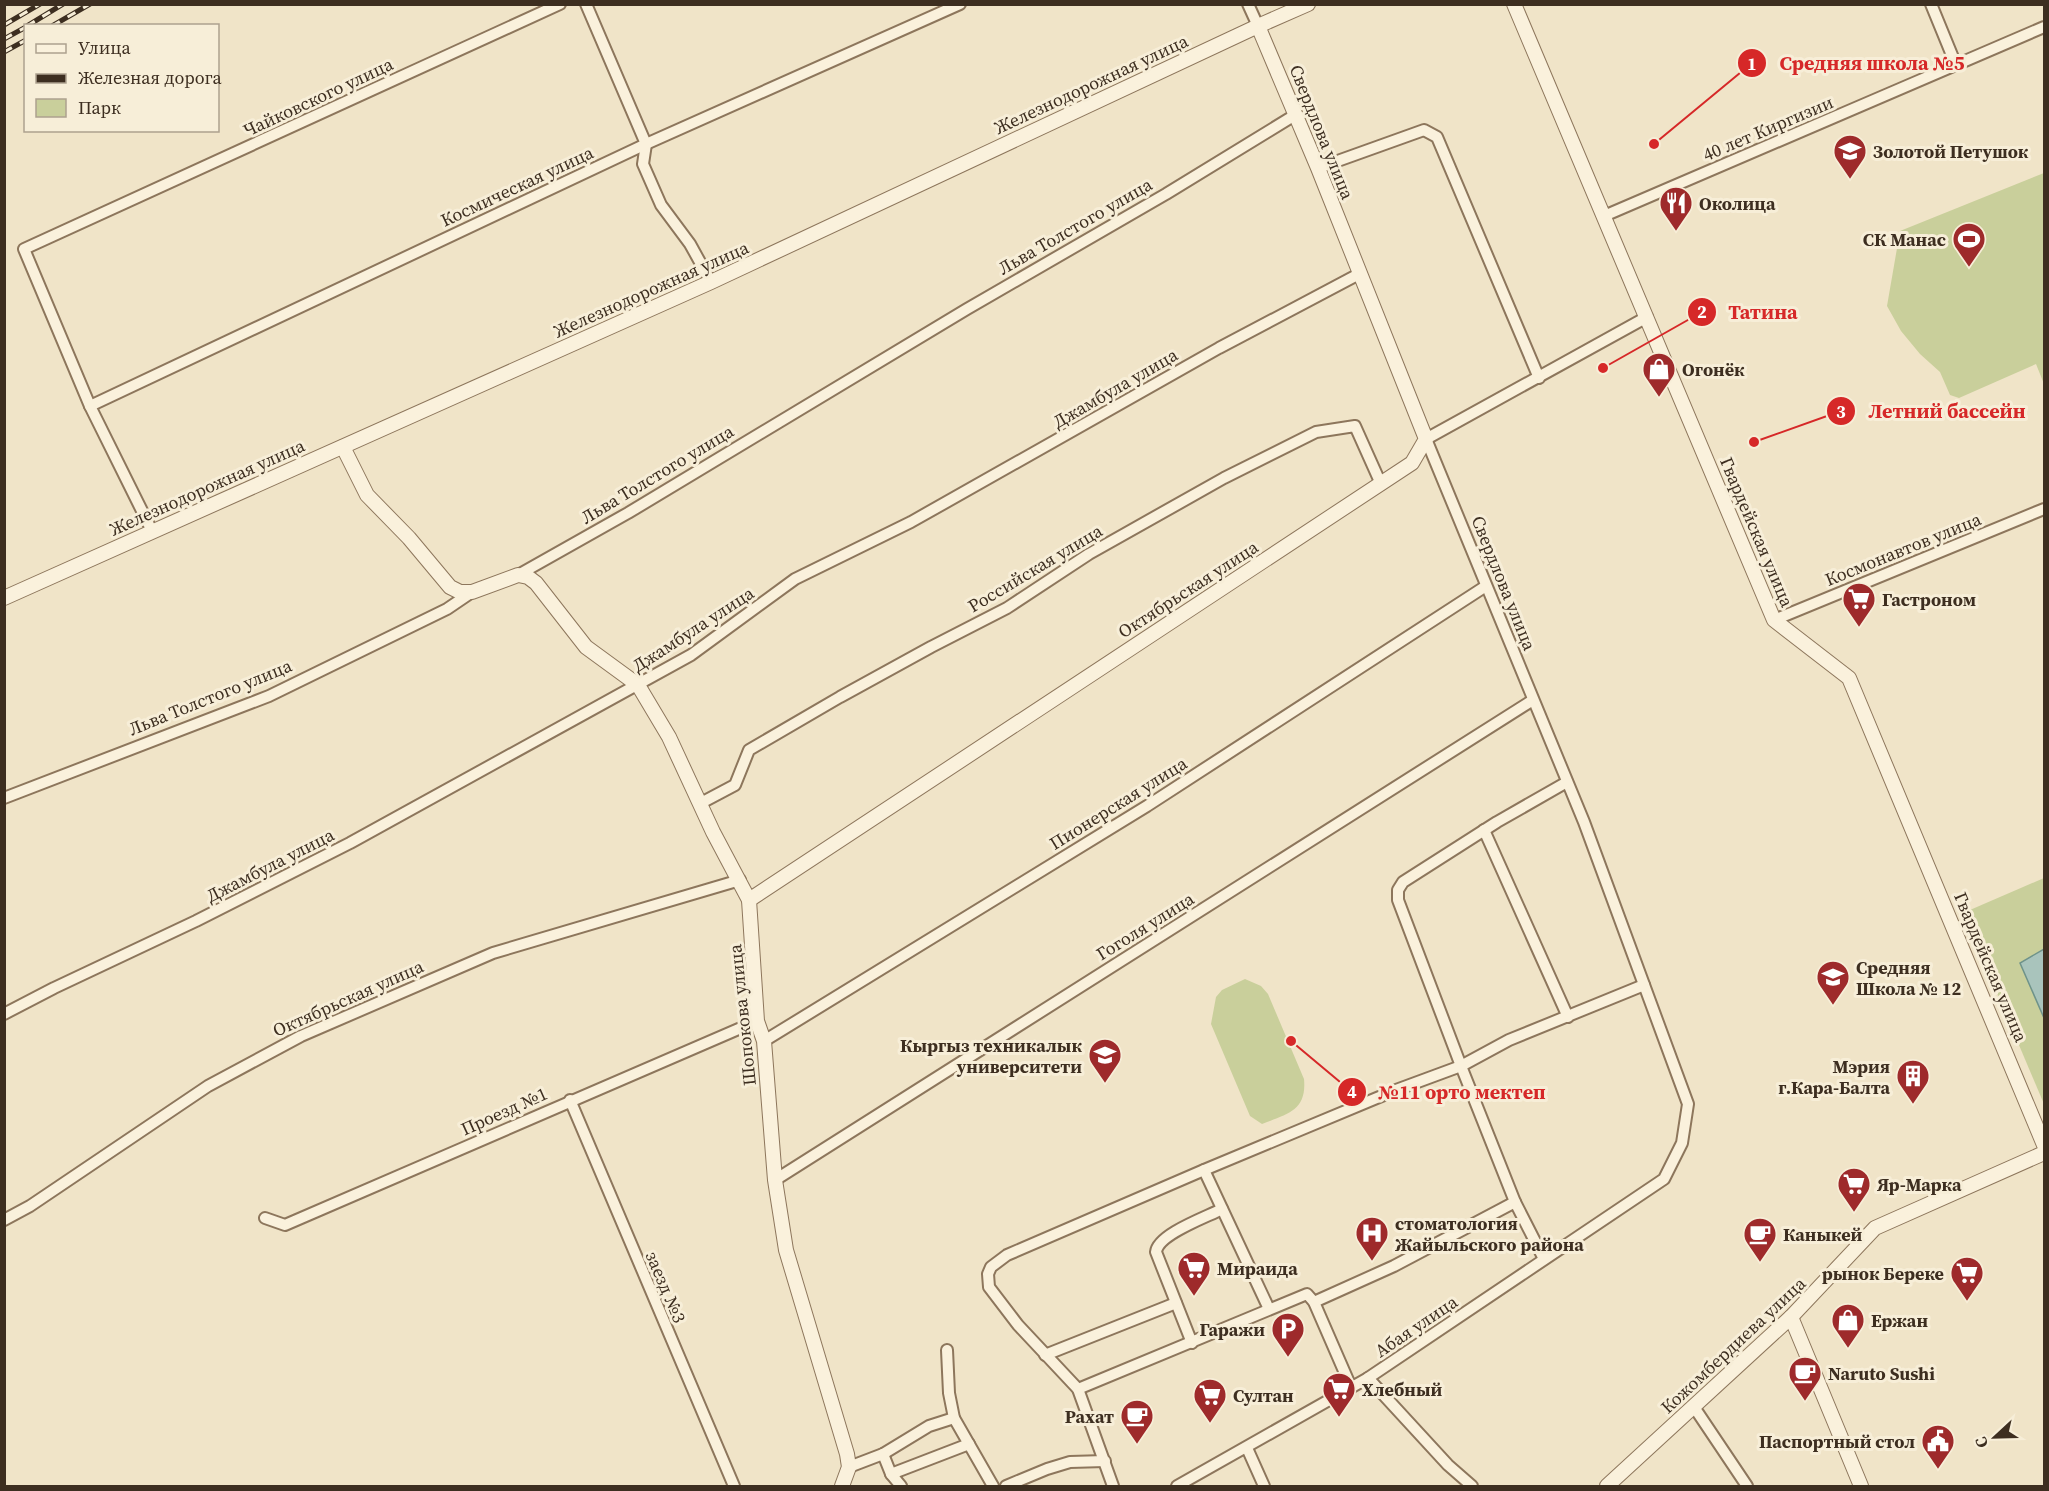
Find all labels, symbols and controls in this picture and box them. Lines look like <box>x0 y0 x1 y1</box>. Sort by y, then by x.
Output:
legend <box>24 24 219 132</box>
street label: Железнодорожная улица <box>990 28 1193 140</box>
text: Улица <box>78 35 131 60</box>
callout: Средняя школа №5 <box>1737 44 1976 82</box>
text: Средняя школа №5 <box>1779 49 1965 77</box>
street label: Чайковского улица <box>239 51 398 143</box>
text: 1 <box>1747 51 1757 76</box>
street label: Свердлова улица <box>1284 61 1361 204</box>
text: Железная дорога <box>78 65 223 90</box>
street label: 40 лет Киргизии <box>1699 89 1837 167</box>
text: Парк <box>78 95 121 120</box>
school or university icon: Золотой Петушок <box>1832 133 1868 180</box>
street label: Космическая улица <box>437 139 598 232</box>
place label: Золотой Петушок <box>1873 139 2029 164</box>
street label: Льва Толстого улица <box>993 171 1157 280</box>
restaurant icon: Околица <box>1658 185 1694 232</box>
place label: Околица <box>1699 191 1776 216</box>
sports icon: СК Манас <box>1951 221 1987 268</box>
place label: СК Манас <box>1863 227 1946 252</box>
street label: Железнодорожная улица <box>549 234 753 343</box>
callout: Татина <box>1687 293 1810 331</box>
text: Татина <box>1728 298 1798 326</box>
text: 2 <box>1697 299 1707 324</box>
street label: Джамбула улица <box>1048 342 1183 434</box>
shop icon: Огонёк <box>1641 351 1677 398</box>
place label: Огонёк <box>1682 357 1745 382</box>
callout: Летний бассейн <box>1826 392 2037 430</box>
text: Летний бассейн <box>1868 397 2026 425</box>
text: 3 <box>1836 399 1846 424</box>
street label: Льва Толстого улица <box>576 418 739 530</box>
street label: Железнодорожная улица <box>105 432 309 541</box>
street label: Гвардейская улица <box>1714 453 1800 612</box>
street label: Космонавтов улица <box>1821 506 1986 592</box>
street label: Свердлова улица <box>1466 512 1543 655</box>
street label: Российская улица <box>963 518 1108 618</box>
street label: Октябрьская улица <box>1113 534 1264 644</box>
street label: Джамбула улица <box>627 580 759 678</box>
supermarket icon: Гастроном <box>1841 581 1877 628</box>
place label: Гастроном <box>1882 587 1976 612</box>
street label: Льва Толстого улица <box>125 652 296 741</box>
street label: Пионерская улица <box>1044 750 1192 855</box>
street label: Джамбула улица <box>202 822 339 908</box>
street label: Гоголя улица <box>1091 886 1199 966</box>
street label: Гвардейская улица <box>1948 888 2034 1047</box>
street label: Шопокова улица <box>722 942 762 1087</box>
street label: Октябрьская улица <box>269 953 428 1042</box>
place label: Средняя Школа № 12 <box>1856 955 1962 1001</box>
school or university icon: Средняя Школа № 12 <box>1815 959 1851 1006</box>
place label: Кыргыз техникалык университети <box>900 1033 1082 1079</box>
school or university icon: Кыргыз техникалык университети <box>1087 1037 1123 1084</box>
place label: Мэрия г.Кара-Балта <box>1778 1054 1890 1100</box>
building icon: Мэрия г.Кара-Балта <box>1895 1058 1931 1105</box>
callout: №11 орто мектеп <box>1337 1073 1558 1111</box>
text: №11 орто мектеп <box>1378 1078 1546 1106</box>
text: 4 <box>1347 1079 1357 1104</box>
street label: Проезд №1 <box>457 1081 551 1141</box>
supermarket icon: Яр-Марка <box>1836 1166 1872 1213</box>
place label: Яр-Марка <box>1877 1172 1962 1197</box>
place label: стоматология Жайыльского района <box>1395 1211 1584 1257</box>
hospital icon: стоматология Жайыльского района <box>1354 1215 1390 1262</box>
cafe icon: Каныкей <box>1742 1216 1778 1263</box>
place label: Каныкей <box>1783 1222 1863 1247</box>
street label: заезд №3 <box>640 1247 692 1327</box>
supermarket icon: Мираида <box>1176 1250 1212 1297</box>
supermarket icon: рынок Береке <box>1949 1255 1985 1302</box>
place label: Мираида <box>1217 1256 1298 1281</box>
place label: рынок Береке <box>1822 1261 1944 1286</box>
street label: Кожомбердиева улица <box>1655 1270 1812 1419</box>
street label: Абая улица <box>1370 1289 1463 1363</box>
shop icon: Ержан <box>1830 1302 1866 1349</box>
place label: Ержан <box>1871 1308 1928 1333</box>
parking icon: Гаражи <box>1270 1311 1306 1358</box>
place label: Гаражи <box>1199 1317 1265 1342</box>
cafe icon: Naruto Sushi <box>1787 1355 1823 1402</box>
place label: Naruto Sushi <box>1828 1361 1935 1386</box>
supermarket icon: Хлебный <box>1321 1371 1357 1418</box>
supermarket icon: Султан <box>1192 1377 1228 1424</box>
place label: Хлебный <box>1362 1377 1443 1402</box>
place label: Султан <box>1233 1383 1294 1408</box>
cafe icon: Рахат <box>1119 1398 1155 1445</box>
place label: Рахат <box>1065 1404 1114 1429</box>
north arrow <box>1965 1407 2025 1467</box>
public building icon: Паспортный стол <box>1920 1423 1956 1470</box>
place label: Паспортный стол <box>1759 1429 1915 1454</box>
text: С <box>1969 1434 1993 1451</box>

